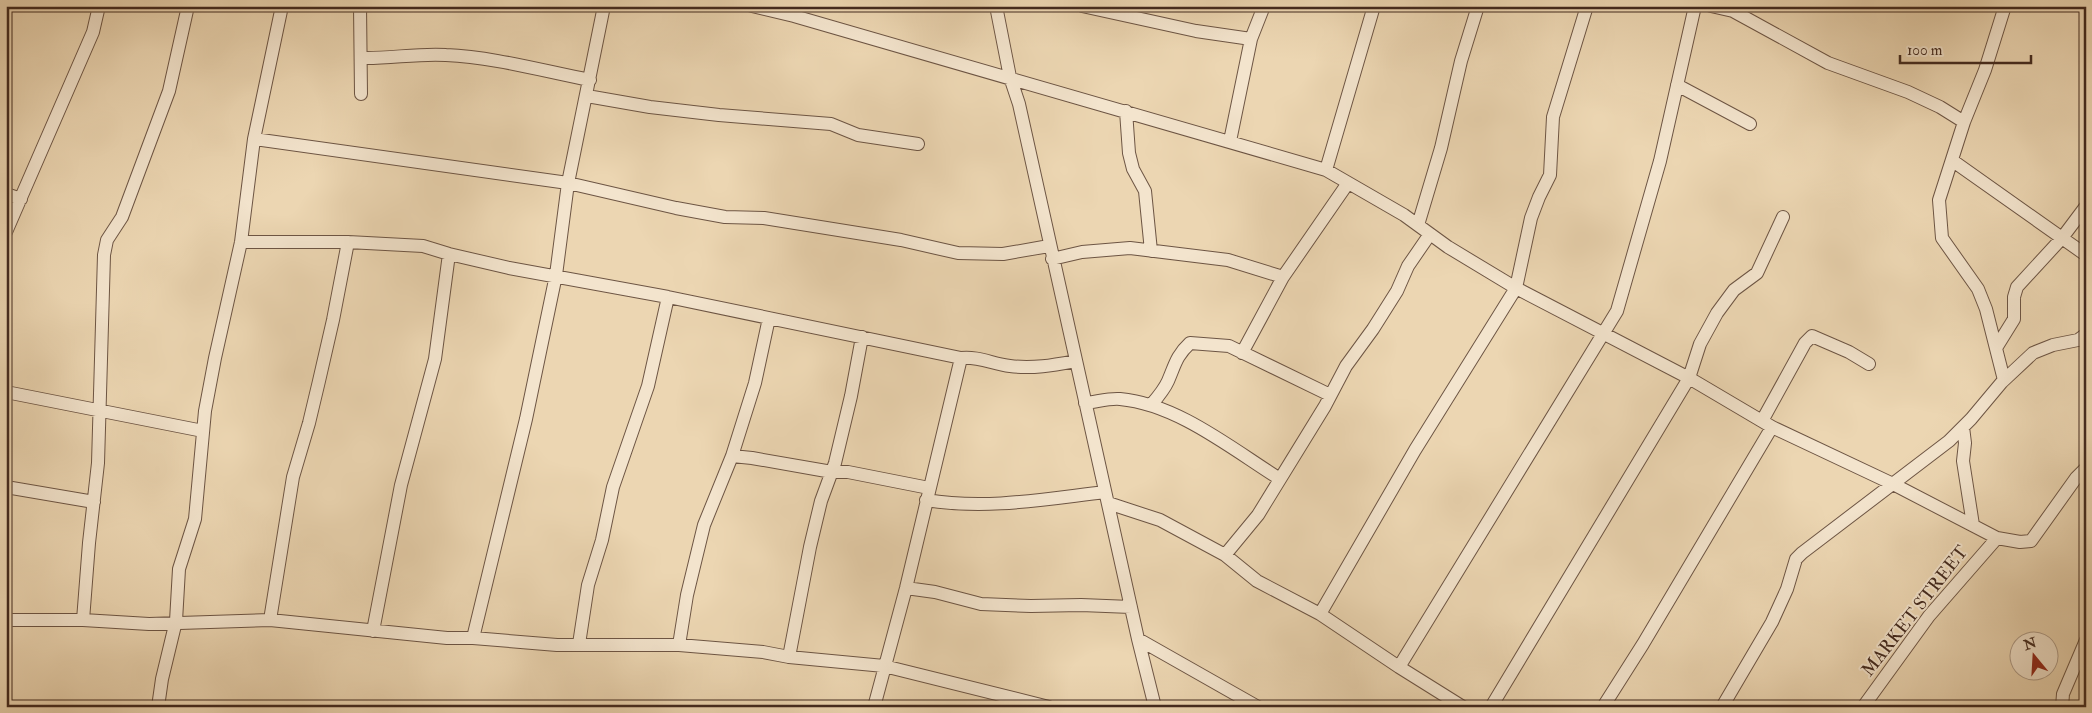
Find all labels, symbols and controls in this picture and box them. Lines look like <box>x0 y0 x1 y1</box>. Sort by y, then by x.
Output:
scale bar <box>1900 32 2031 64</box>
text: 100 m <box>1907 41 1943 60</box>
street label: MARKET STREET <box>1857 540 1974 681</box>
north arrow <box>2010 630 2060 680</box>
text: N <box>2021 634 2039 654</box>

